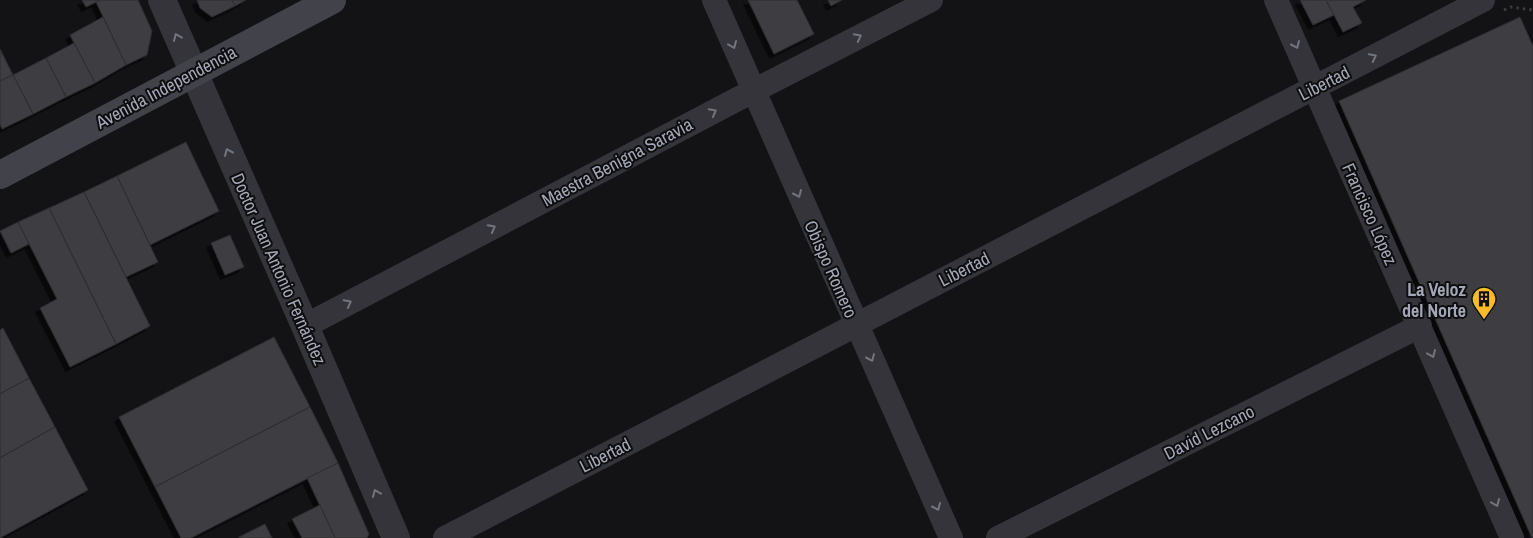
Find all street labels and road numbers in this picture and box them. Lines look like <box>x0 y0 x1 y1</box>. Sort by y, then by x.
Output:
street label: Avenida Independencia <box>91 39 241 135</box>
street label: Libertad <box>1294 60 1354 106</box>
street label: Maestra Benigna Saravia <box>537 112 697 212</box>
street label: Francisco López <box>1336 159 1404 269</box>
street label: Doctor Juan Antonio Fernández <box>225 169 333 369</box>
street label: Obispo Romero <box>798 216 864 322</box>
street label: Libertad <box>934 246 994 292</box>
street label: David Lezcano <box>1159 399 1259 465</box>
street label: Libertad <box>575 432 635 478</box>

